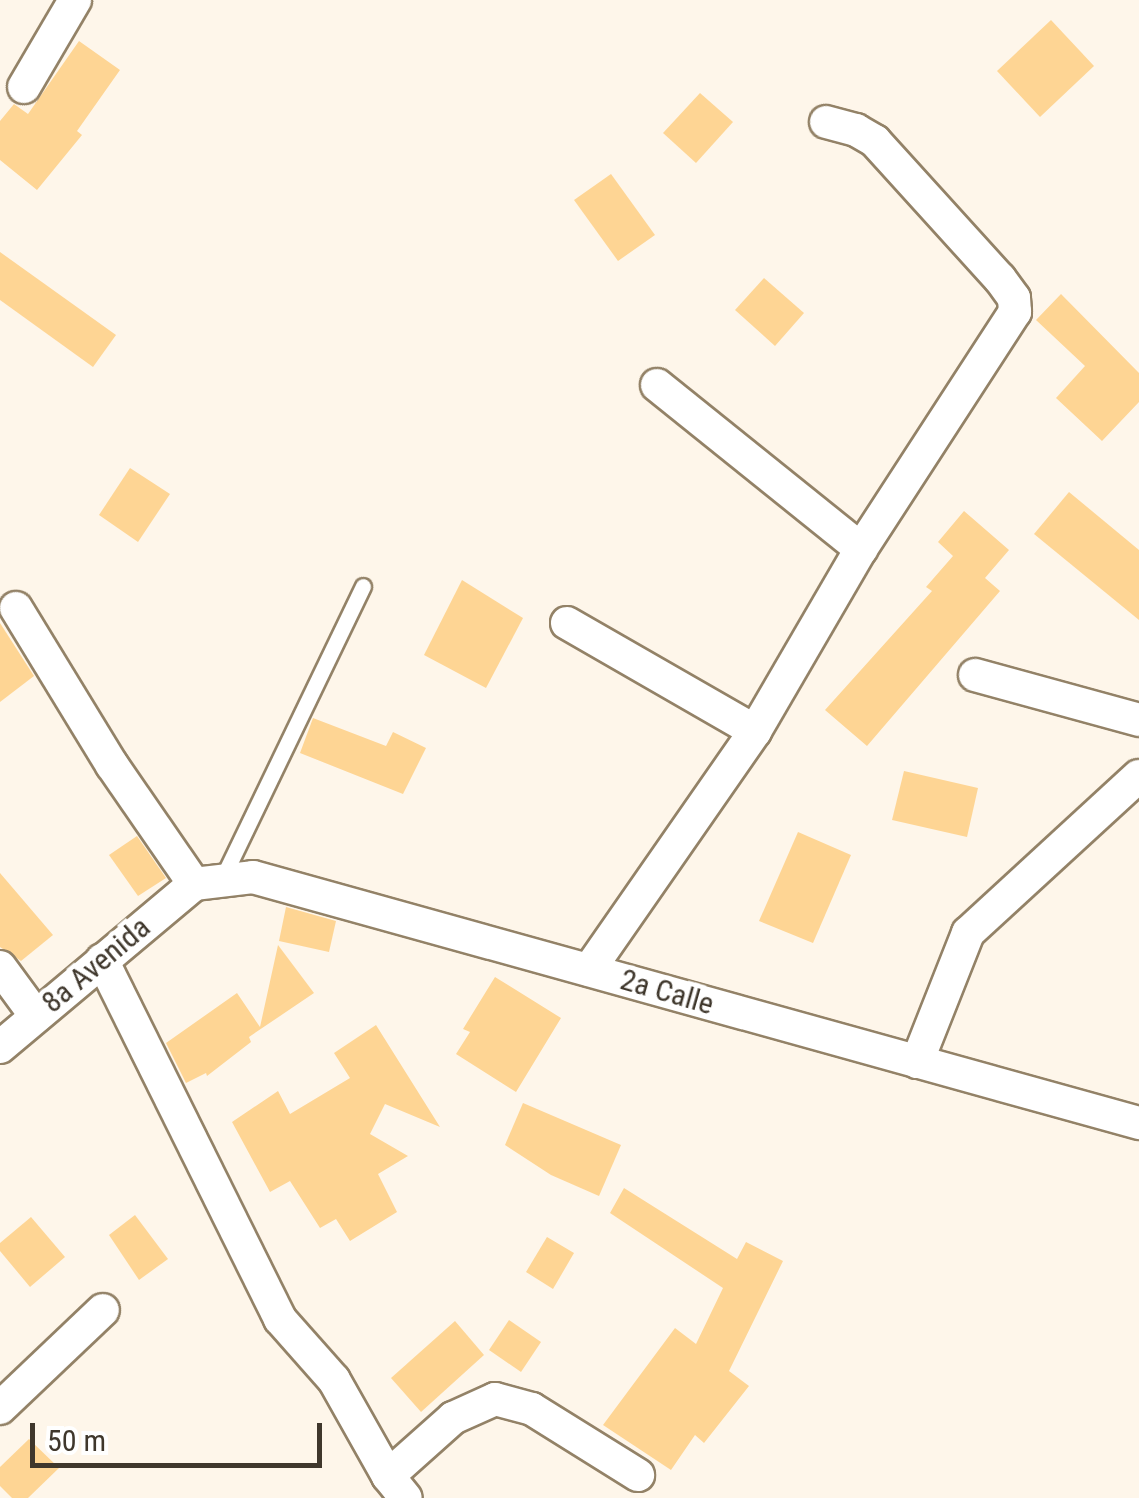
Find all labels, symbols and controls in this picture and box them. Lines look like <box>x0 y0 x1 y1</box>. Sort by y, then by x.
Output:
street label: 8a Avenida <box>35 909 157 1021</box>
street label: 2a Calle <box>616 962 718 1022</box>
scale bar <box>35 1403 328 1465</box>
text: 50 m <box>47 1423 106 1458</box>

